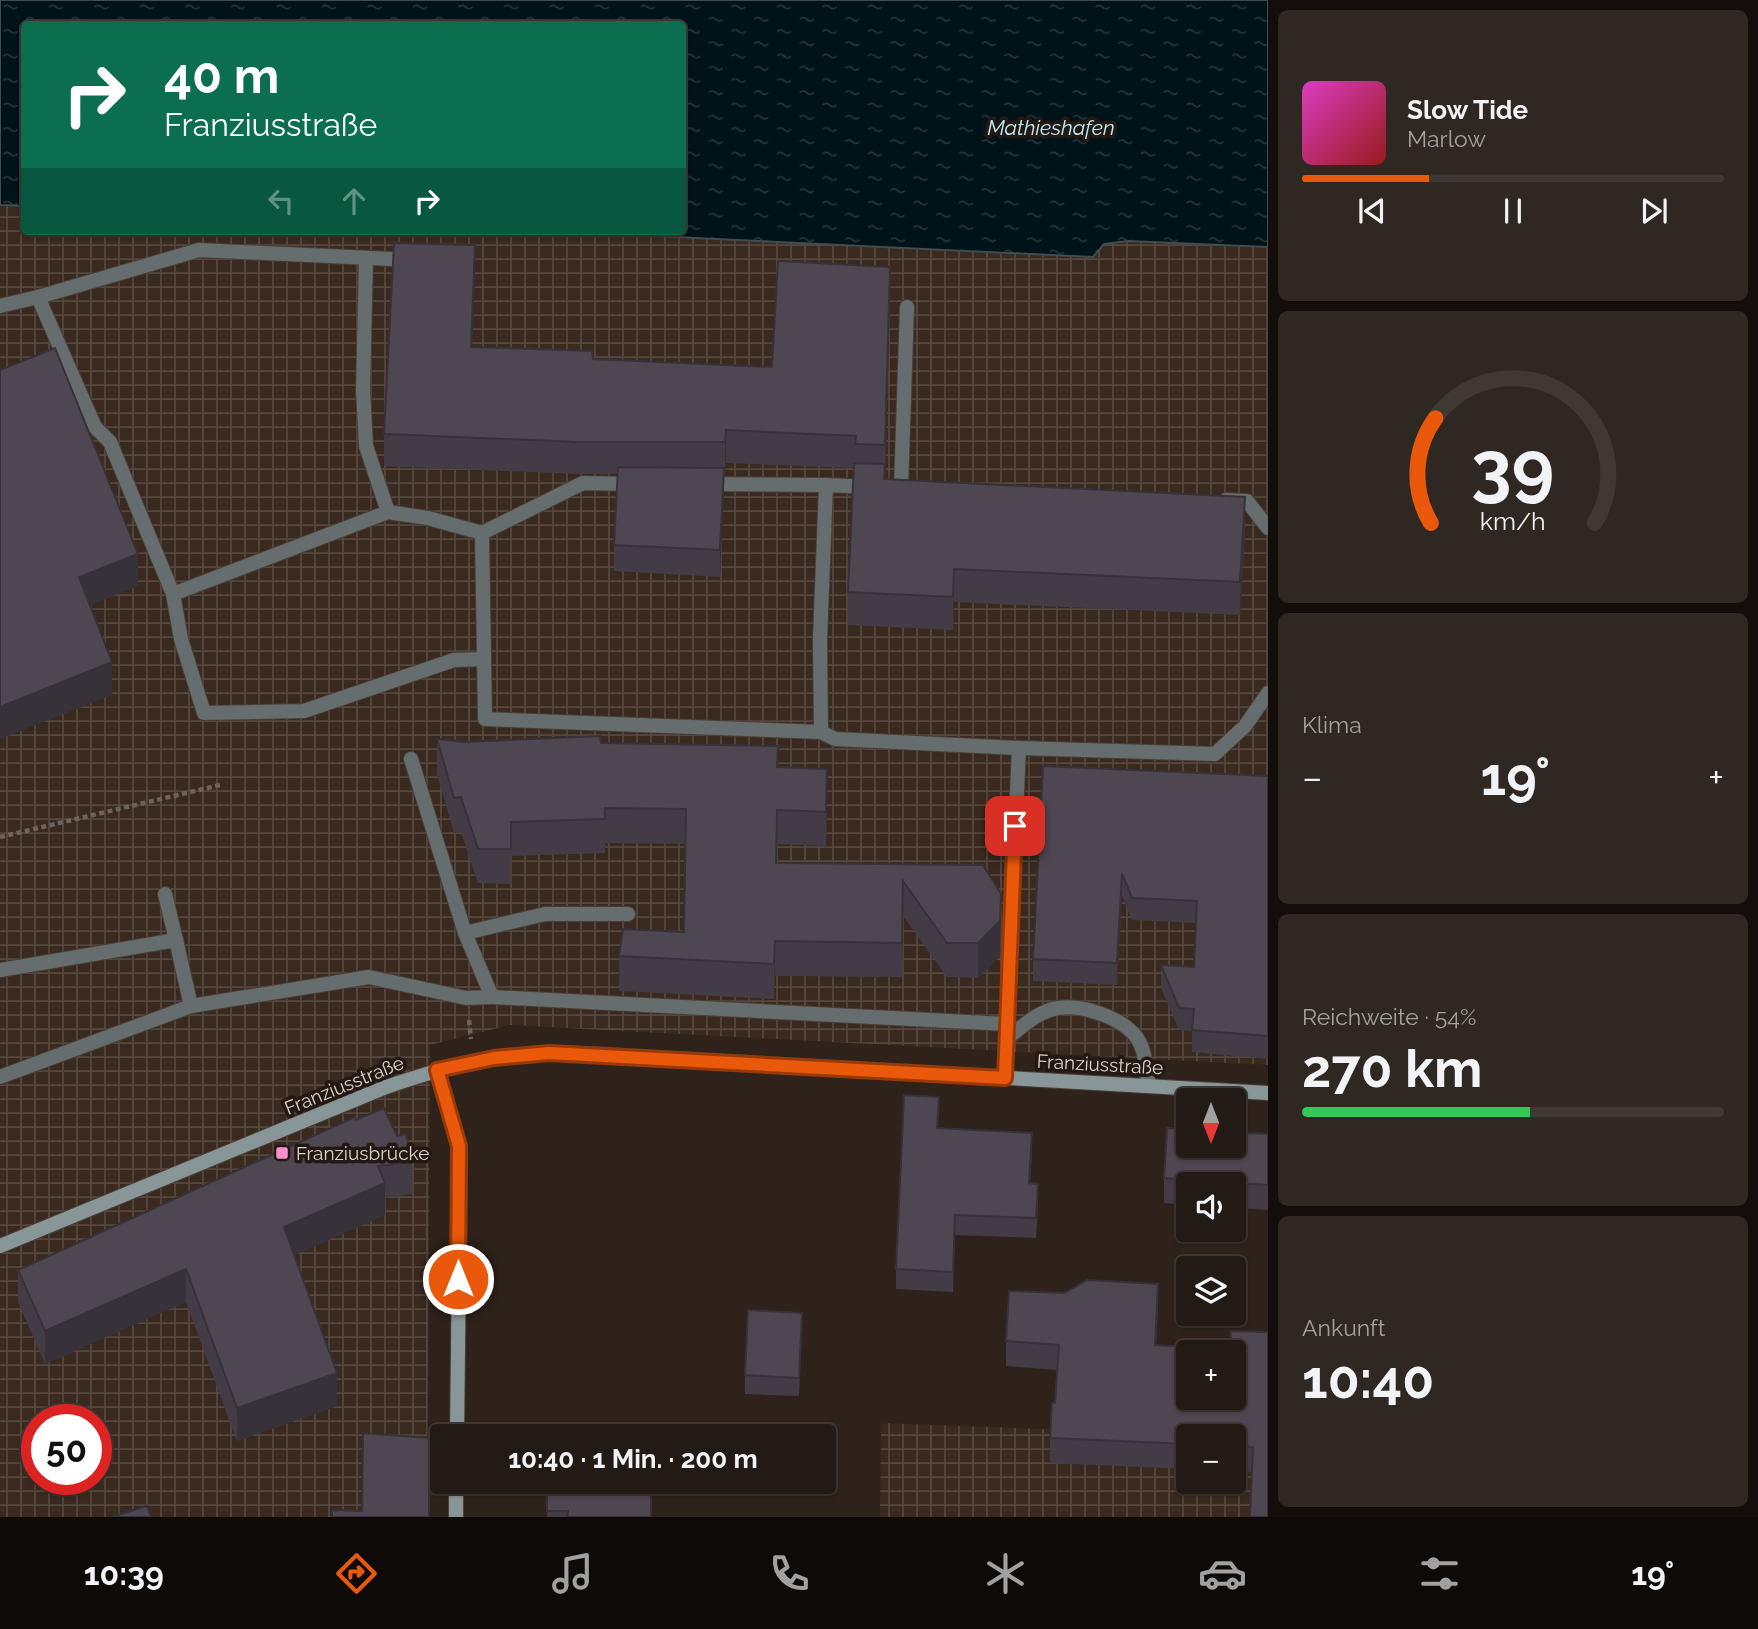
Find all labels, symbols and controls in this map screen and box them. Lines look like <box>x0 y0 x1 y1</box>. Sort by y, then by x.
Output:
text: 40 m <box>164 47 279 104</box>
icon: right <box>49 49 140 140</box>
text: Slow Tide <box>1407 95 1528 125</box>
text: Franziusstraße <box>164 106 377 143</box>
water label: Mathieshafen <box>987 115 1115 140</box>
text: Marlow <box>1407 125 1486 152</box>
icon: left <box>262 182 300 220</box>
icon: ahead <box>335 182 373 220</box>
icon: right <box>408 182 446 220</box>
icon: previous <box>1353 192 1391 230</box>
icon: pause <box>1494 192 1532 230</box>
icon: next <box>1635 192 1673 230</box>
text: 39 <box>1471 426 1555 511</box>
text: km/h <box>1480 506 1546 536</box>
text: Klima <box>1302 711 1362 738</box>
text: 19° <box>1481 746 1550 807</box>
text: − <box>1302 755 1322 800</box>
text: + <box>1708 755 1724 800</box>
pin <box>985 796 1045 856</box>
icon: arrive <box>996 807 1034 845</box>
text: Reichweite · 54% <box>1302 1003 1476 1030</box>
text: 270 km <box>1302 1038 1482 1099</box>
street label: Franziusstraße <box>1036 1050 1164 1078</box>
street label: Franziusstraße <box>281 1051 407 1119</box>
north arrow <box>1176 1088 1246 1158</box>
map controls <box>1176 1088 1246 1494</box>
place label: Franziusbrücke <box>296 1142 429 1164</box>
marker: Franziusbrücke <box>274 1145 290 1161</box>
button: sound <box>1176 1172 1246 1242</box>
position arrow <box>421 1242 495 1316</box>
button: layers <box>1176 1256 1246 1326</box>
text: Ankunft <box>1302 1314 1385 1341</box>
button: + <box>1176 1340 1246 1410</box>
text: 10:40 <box>1302 1349 1434 1410</box>
speed limit sign: 50 <box>21 1404 112 1495</box>
button: − <box>1176 1424 1246 1494</box>
text: 10:40 · 1 Min. · 200 m <box>508 1444 758 1474</box>
icon: directions <box>332 1549 381 1598</box>
icon: music <box>548 1549 597 1598</box>
icon: phone <box>765 1549 814 1598</box>
icon: climate <box>981 1549 1030 1598</box>
icon: car <box>1198 1549 1247 1598</box>
icon: filters <box>1415 1549 1464 1598</box>
text: 10:39 <box>84 1555 164 1592</box>
text: 19° <box>1631 1555 1674 1592</box>

